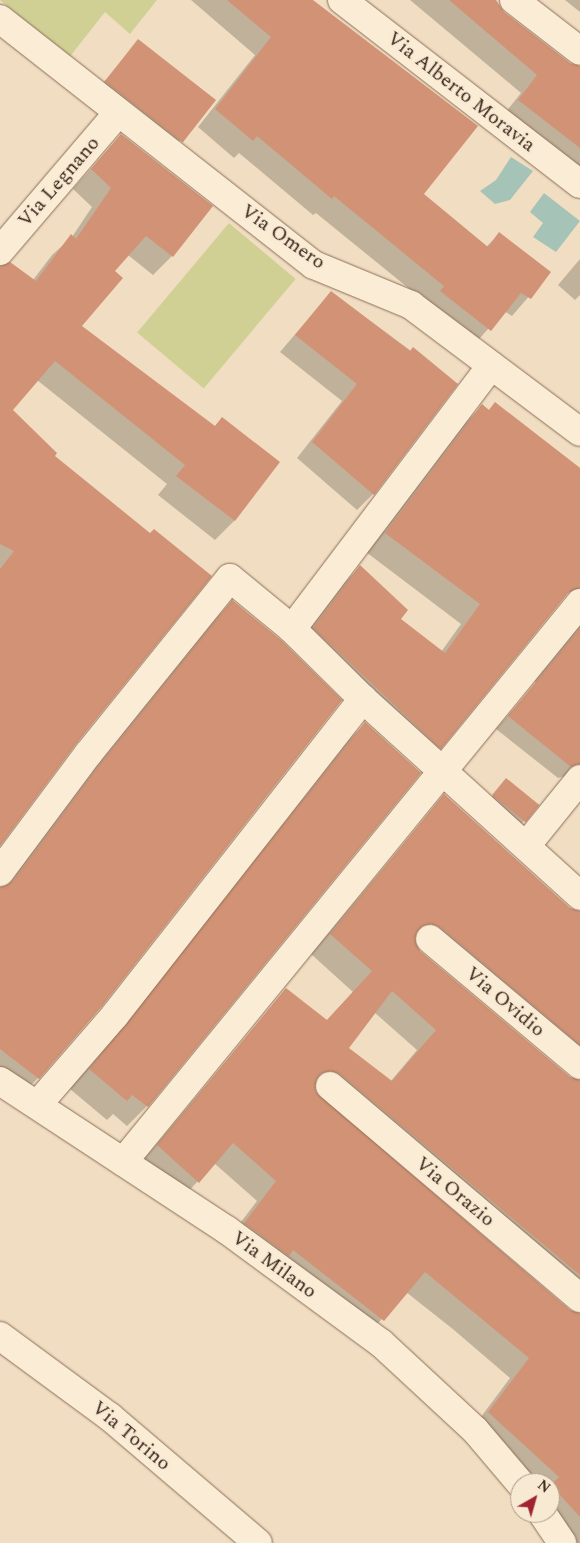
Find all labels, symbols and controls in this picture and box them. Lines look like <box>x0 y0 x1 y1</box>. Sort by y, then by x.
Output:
street label: Via Alberto Moravia <box>382 27 540 157</box>
street label: Via Legnano <box>13 132 105 232</box>
street label: Via Omero <box>236 199 330 275</box>
street label: Via Ovidio <box>460 962 550 1042</box>
street label: Via Orazio <box>410 1152 500 1232</box>
street label: Via Milano <box>227 1226 321 1304</box>
street label: Via Torino <box>87 1396 175 1476</box>
north arrow <box>510 1473 560 1523</box>
text: N <box>533 1475 555 1498</box>

